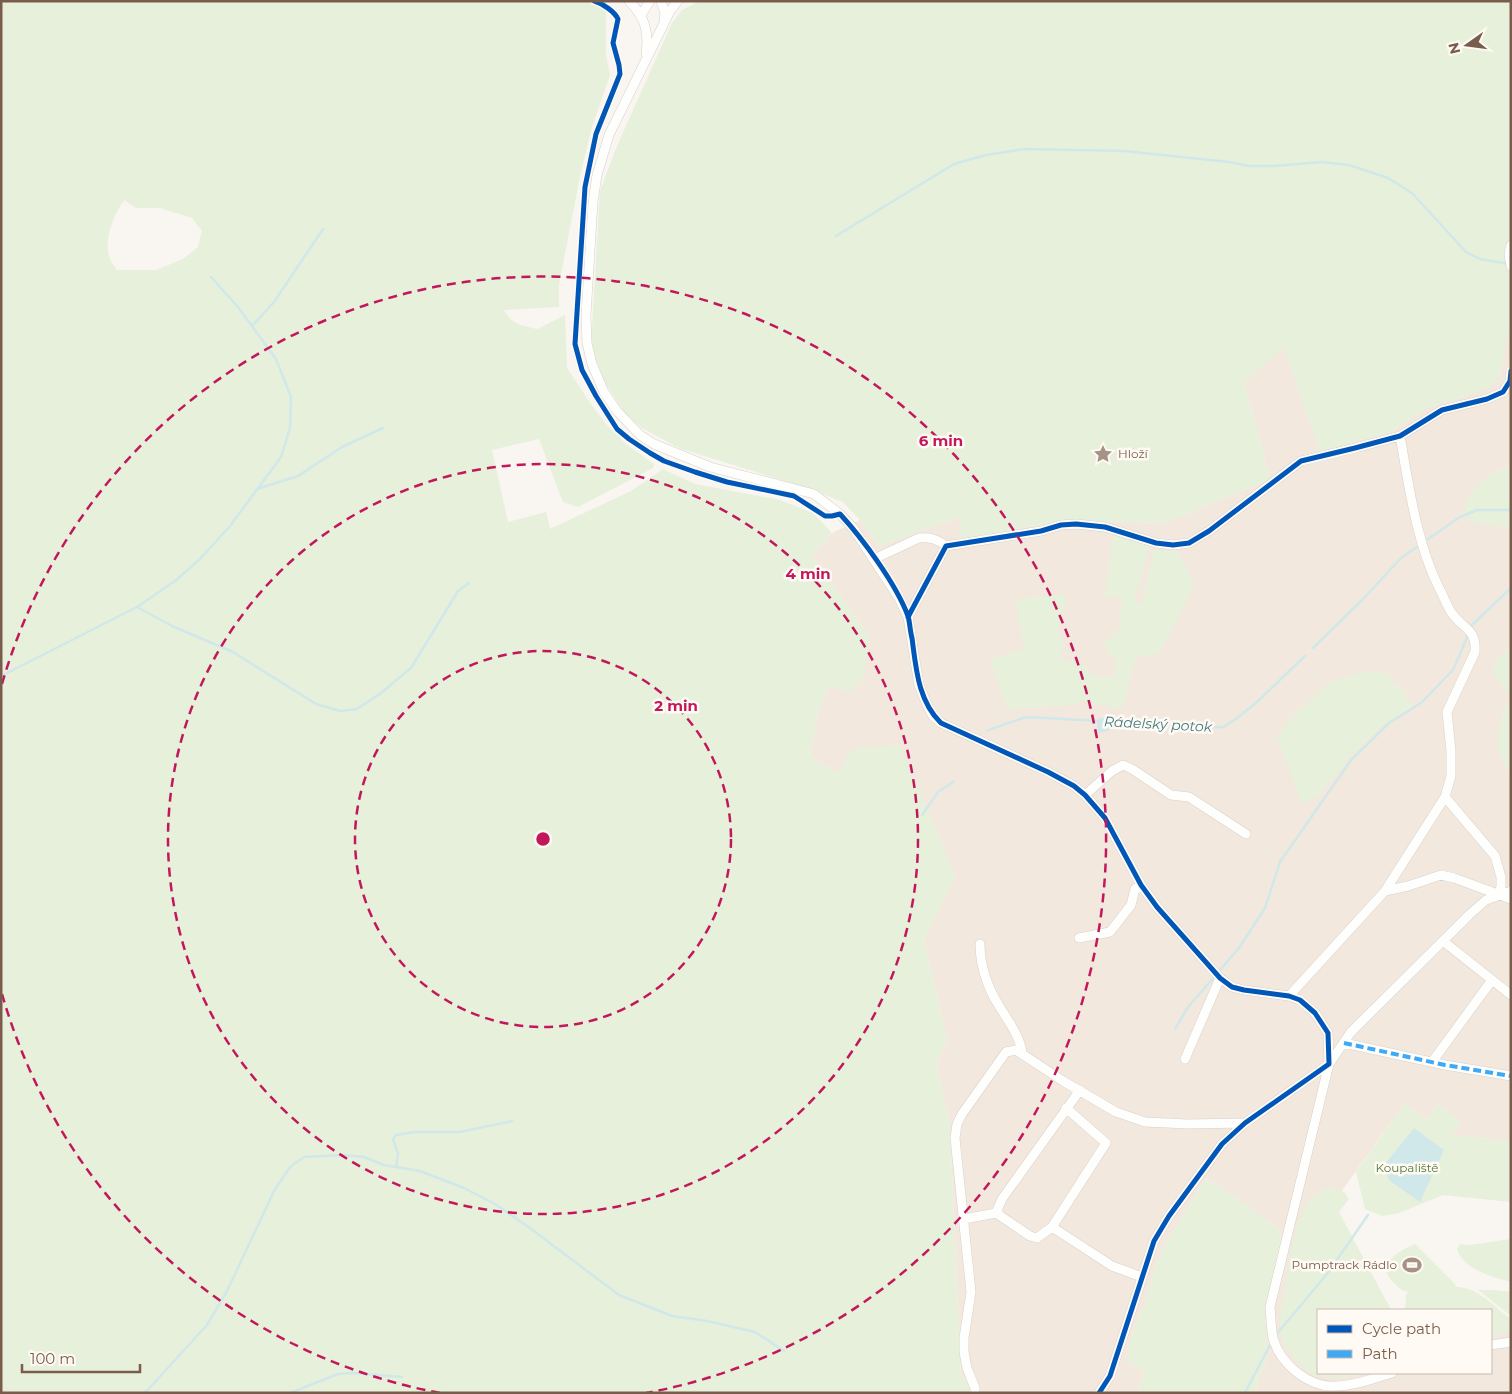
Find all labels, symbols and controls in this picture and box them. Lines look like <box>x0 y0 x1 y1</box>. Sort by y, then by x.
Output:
north arrow <box>1442 20 1492 70</box>
text: N <box>1444 40 1464 56</box>
text: 6 min <box>919 431 963 450</box>
place icon: Hloží <box>1092 443 1114 465</box>
place label: Hloží <box>1118 446 1149 461</box>
text: 4 min <box>785 564 831 583</box>
text: 2 min <box>654 696 698 715</box>
water label: Rádelský potok <box>1104 712 1213 736</box>
centre of rings <box>534 830 552 848</box>
park label: Koupaliště <box>1375 1160 1439 1175</box>
sports icon: Pumptrack Rádlo <box>1401 1254 1423 1276</box>
place label: Pumptrack Rádlo <box>1292 1257 1397 1272</box>
legend <box>1317 1309 1492 1374</box>
text: Cycle path <box>1362 1319 1441 1338</box>
scale bar <box>22 1342 140 1374</box>
text: Path <box>1362 1344 1398 1363</box>
text: 100 m <box>30 1349 75 1368</box>

